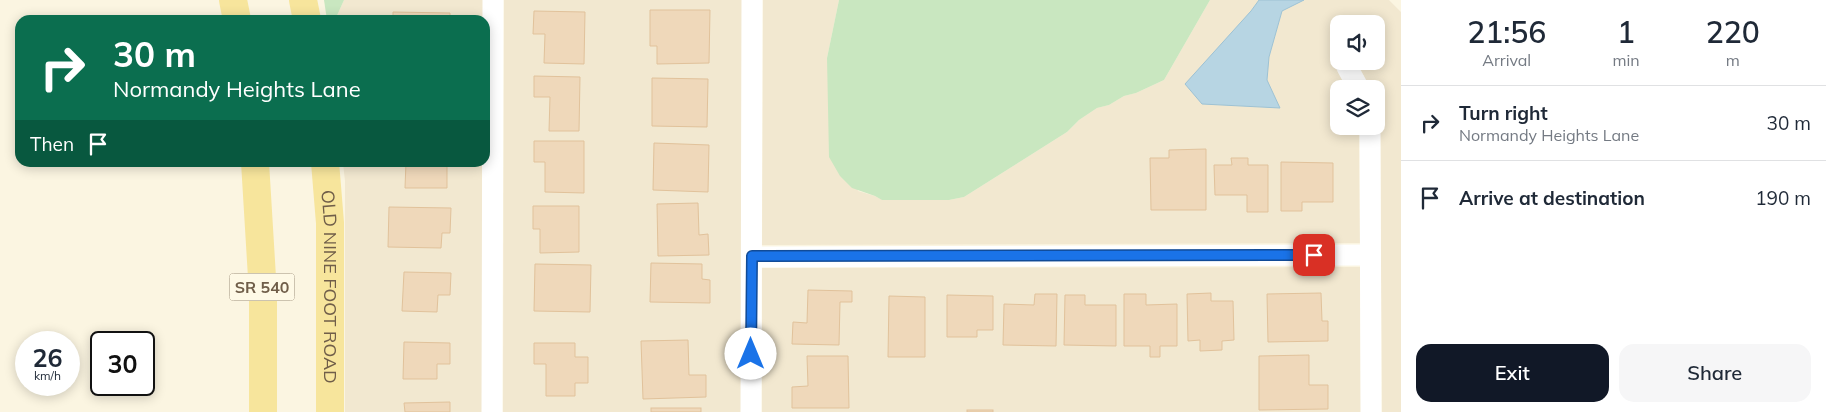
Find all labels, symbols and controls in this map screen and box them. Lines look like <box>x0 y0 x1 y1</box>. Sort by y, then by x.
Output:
text: 21:56 <box>1467 13 1546 51</box>
text: 1 <box>1617 13 1635 51</box>
text: 220 <box>1706 13 1760 51</box>
map controls <box>1330 15 1385 135</box>
button: sound <box>1330 15 1385 70</box>
text: 30 m <box>113 32 196 76</box>
icon: right <box>30 35 95 100</box>
text: Arrival <box>1482 50 1531 70</box>
text: min <box>1612 50 1640 70</box>
text: m <box>1726 50 1740 70</box>
text: Normandy Heights Lane <box>113 75 361 103</box>
button: layers <box>1330 80 1385 135</box>
text: Turn right <box>1459 101 1548 125</box>
icon: right <box>1416 109 1444 137</box>
text: 30 m <box>1767 111 1811 135</box>
text: Normandy Heights Lane <box>1459 125 1639 145</box>
icon: arrive <box>84 130 112 158</box>
text: Then <box>30 132 74 156</box>
icon: arrive <box>1416 184 1444 212</box>
text: Arrive at destination <box>1459 186 1645 210</box>
text: 190 m <box>1755 186 1811 210</box>
street label: OLD NINE FOOT ROAD <box>316 189 342 384</box>
pin <box>1293 234 1335 276</box>
icon: arrive <box>1300 241 1328 269</box>
road number: SR 540 <box>230 274 294 300</box>
position arrow <box>724 327 776 379</box>
speed limit sign: 30 <box>90 331 155 396</box>
text: 26 <box>32 342 63 373</box>
button: Exit <box>1416 344 1609 402</box>
button: Share <box>1619 344 1811 402</box>
text: km/h <box>34 368 61 383</box>

